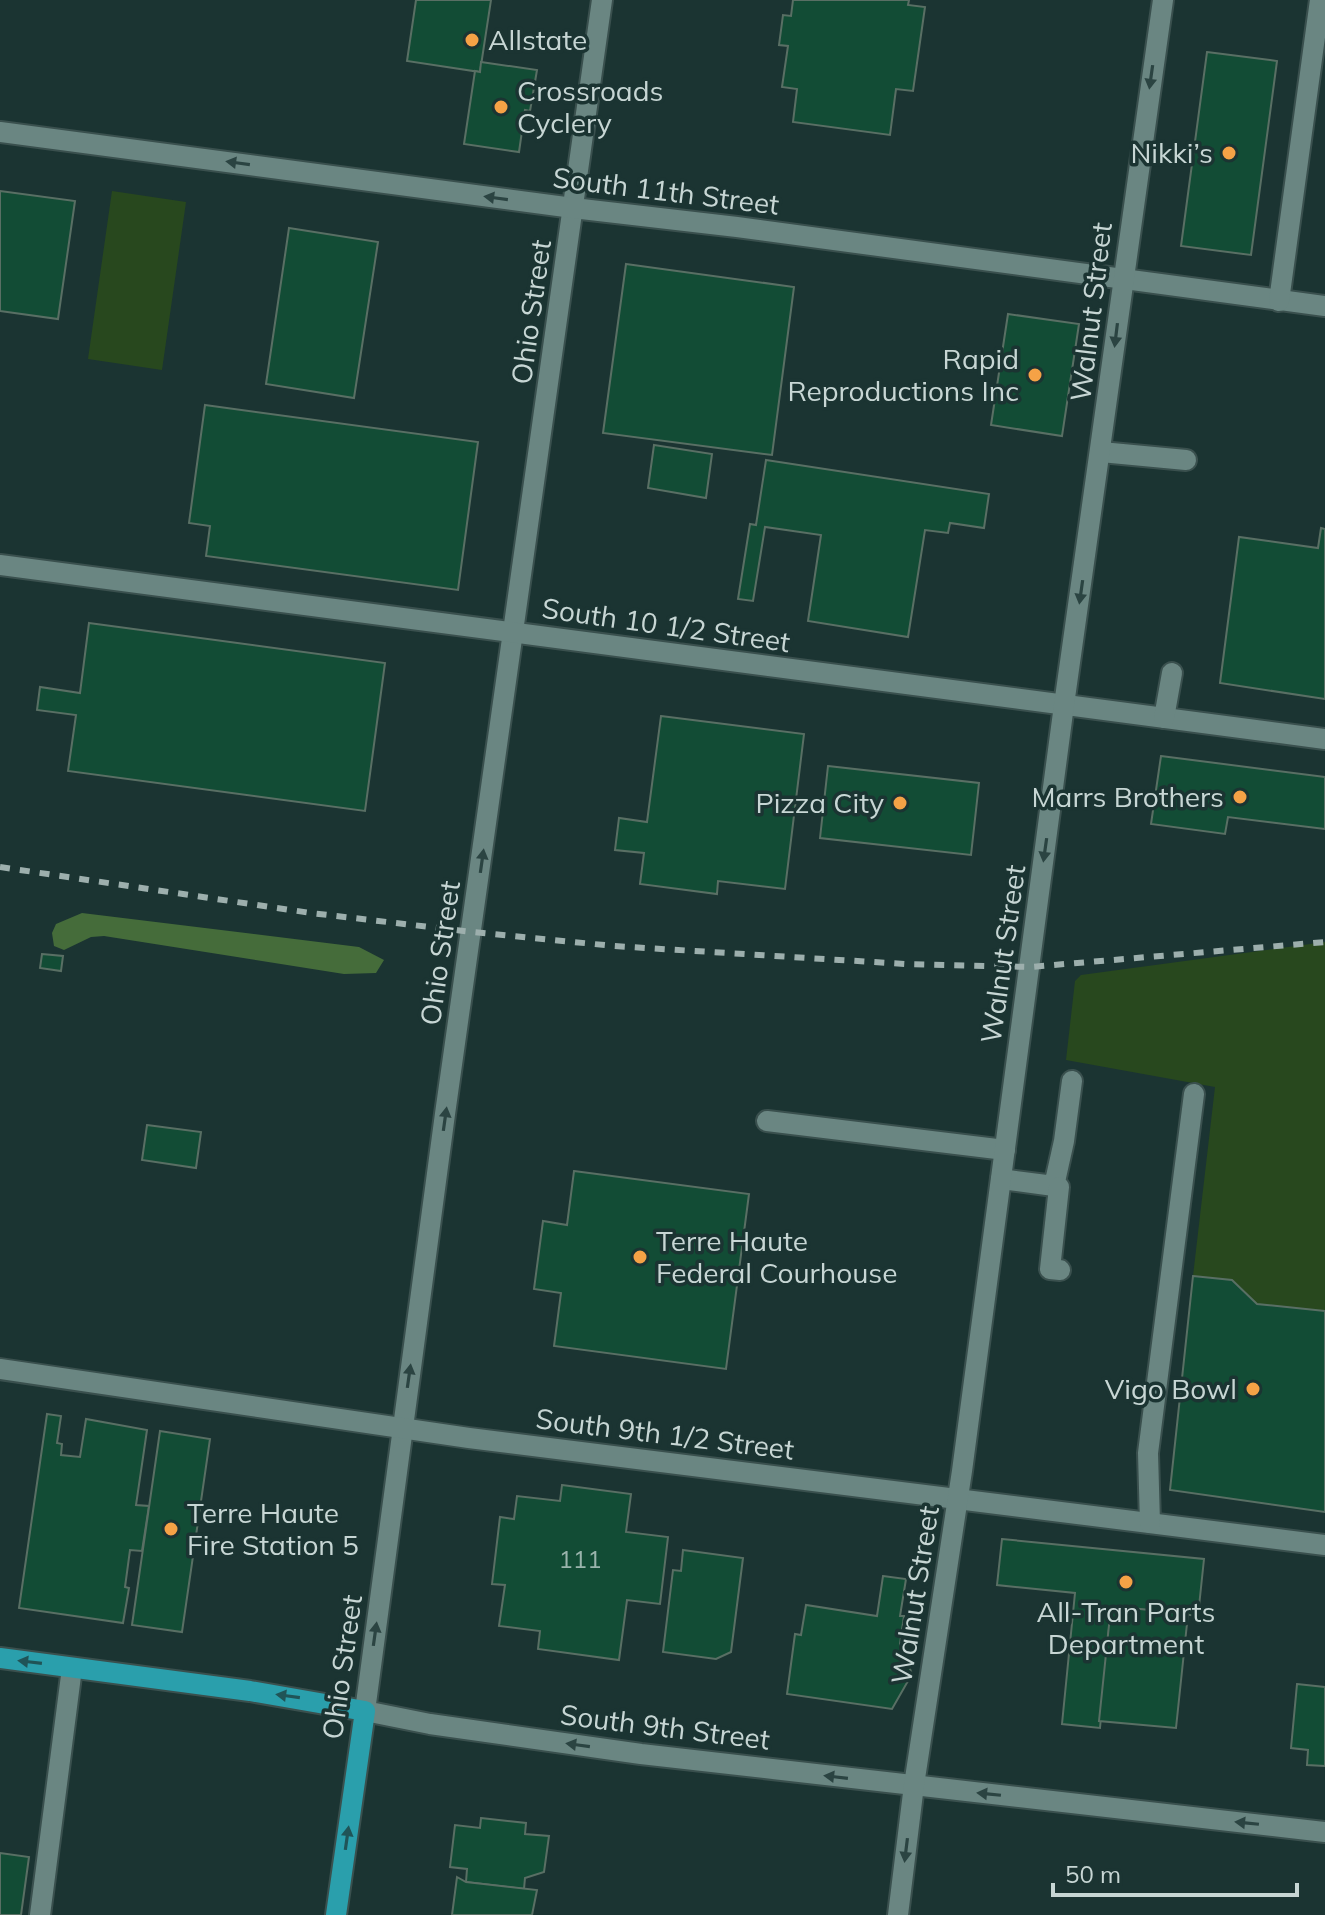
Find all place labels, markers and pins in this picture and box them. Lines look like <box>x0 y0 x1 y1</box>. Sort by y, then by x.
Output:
place label: Allstate <box>488 22 587 57</box>
marker: Allstate <box>463 31 481 49</box>
place label: Crossroads Cyclery <box>517 73 663 140</box>
marker: Crossroads Cyclery <box>492 98 510 116</box>
place label: Nikki’s <box>1130 135 1213 170</box>
marker: Nikki’s <box>1220 144 1238 162</box>
place label: Rapid Reproductions Inc <box>788 341 1019 408</box>
marker: Rapid Reproductions Inc <box>1026 366 1044 384</box>
place label: Marrs Brothers <box>1032 779 1224 814</box>
place label: Pizza City <box>755 785 884 820</box>
marker: Marrs Brothers <box>1231 788 1249 806</box>
marker: Pizza City <box>891 794 909 812</box>
place label: Terre Haute Federal Courhouse <box>656 1223 897 1290</box>
marker: Terre Haute Federal Courhouse <box>631 1248 649 1266</box>
place label: Vigo Bowl <box>1105 1371 1237 1406</box>
marker: Vigo Bowl <box>1244 1380 1262 1398</box>
place label: Terre Haute Fire Station 5 <box>187 1495 359 1562</box>
marker: Terre Haute Fire Station 5 <box>162 1520 180 1538</box>
marker: All-Tran Parts Department <box>1117 1573 1135 1591</box>
place label: All-Tran Parts Department <box>1037 1594 1215 1661</box>

